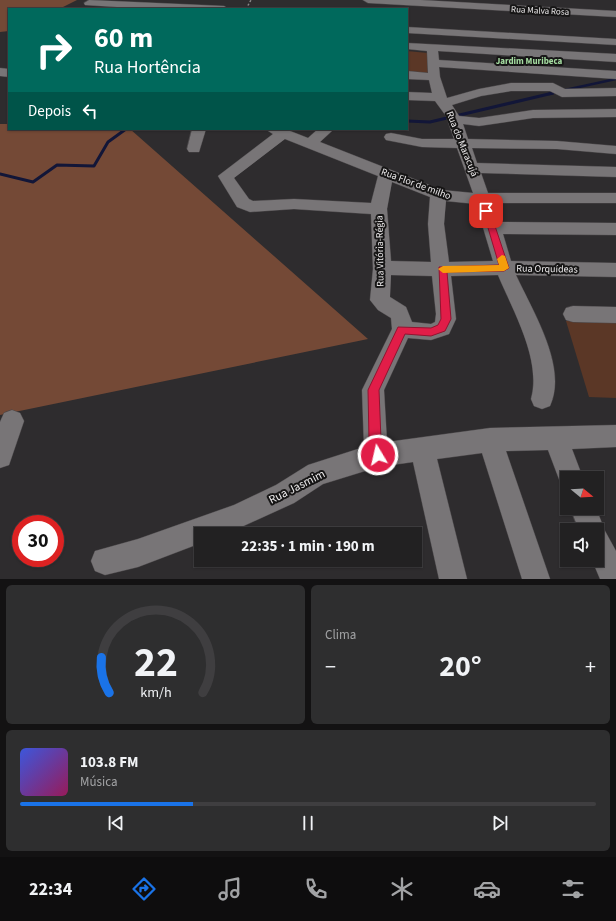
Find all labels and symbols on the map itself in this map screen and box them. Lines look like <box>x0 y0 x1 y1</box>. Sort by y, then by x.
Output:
street label: Rua Malva Rosa <box>511 3 569 19</box>
district label: Jardim Muribeca <box>496 55 563 68</box>
street label: Rua do Maracujá <box>443 109 481 179</box>
street label: Rua Flor de milho <box>379 165 453 203</box>
pin <box>469 194 503 228</box>
street label: Rua Vitória-Régia <box>372 215 388 287</box>
street label: Rua Orquídeas <box>516 261 578 277</box>
position arrow <box>357 434 399 476</box>
street label: Rua Jasmim <box>266 465 328 509</box>
north arrow <box>560 471 604 515</box>
speed limit sign: 30 <box>12 515 64 567</box>

